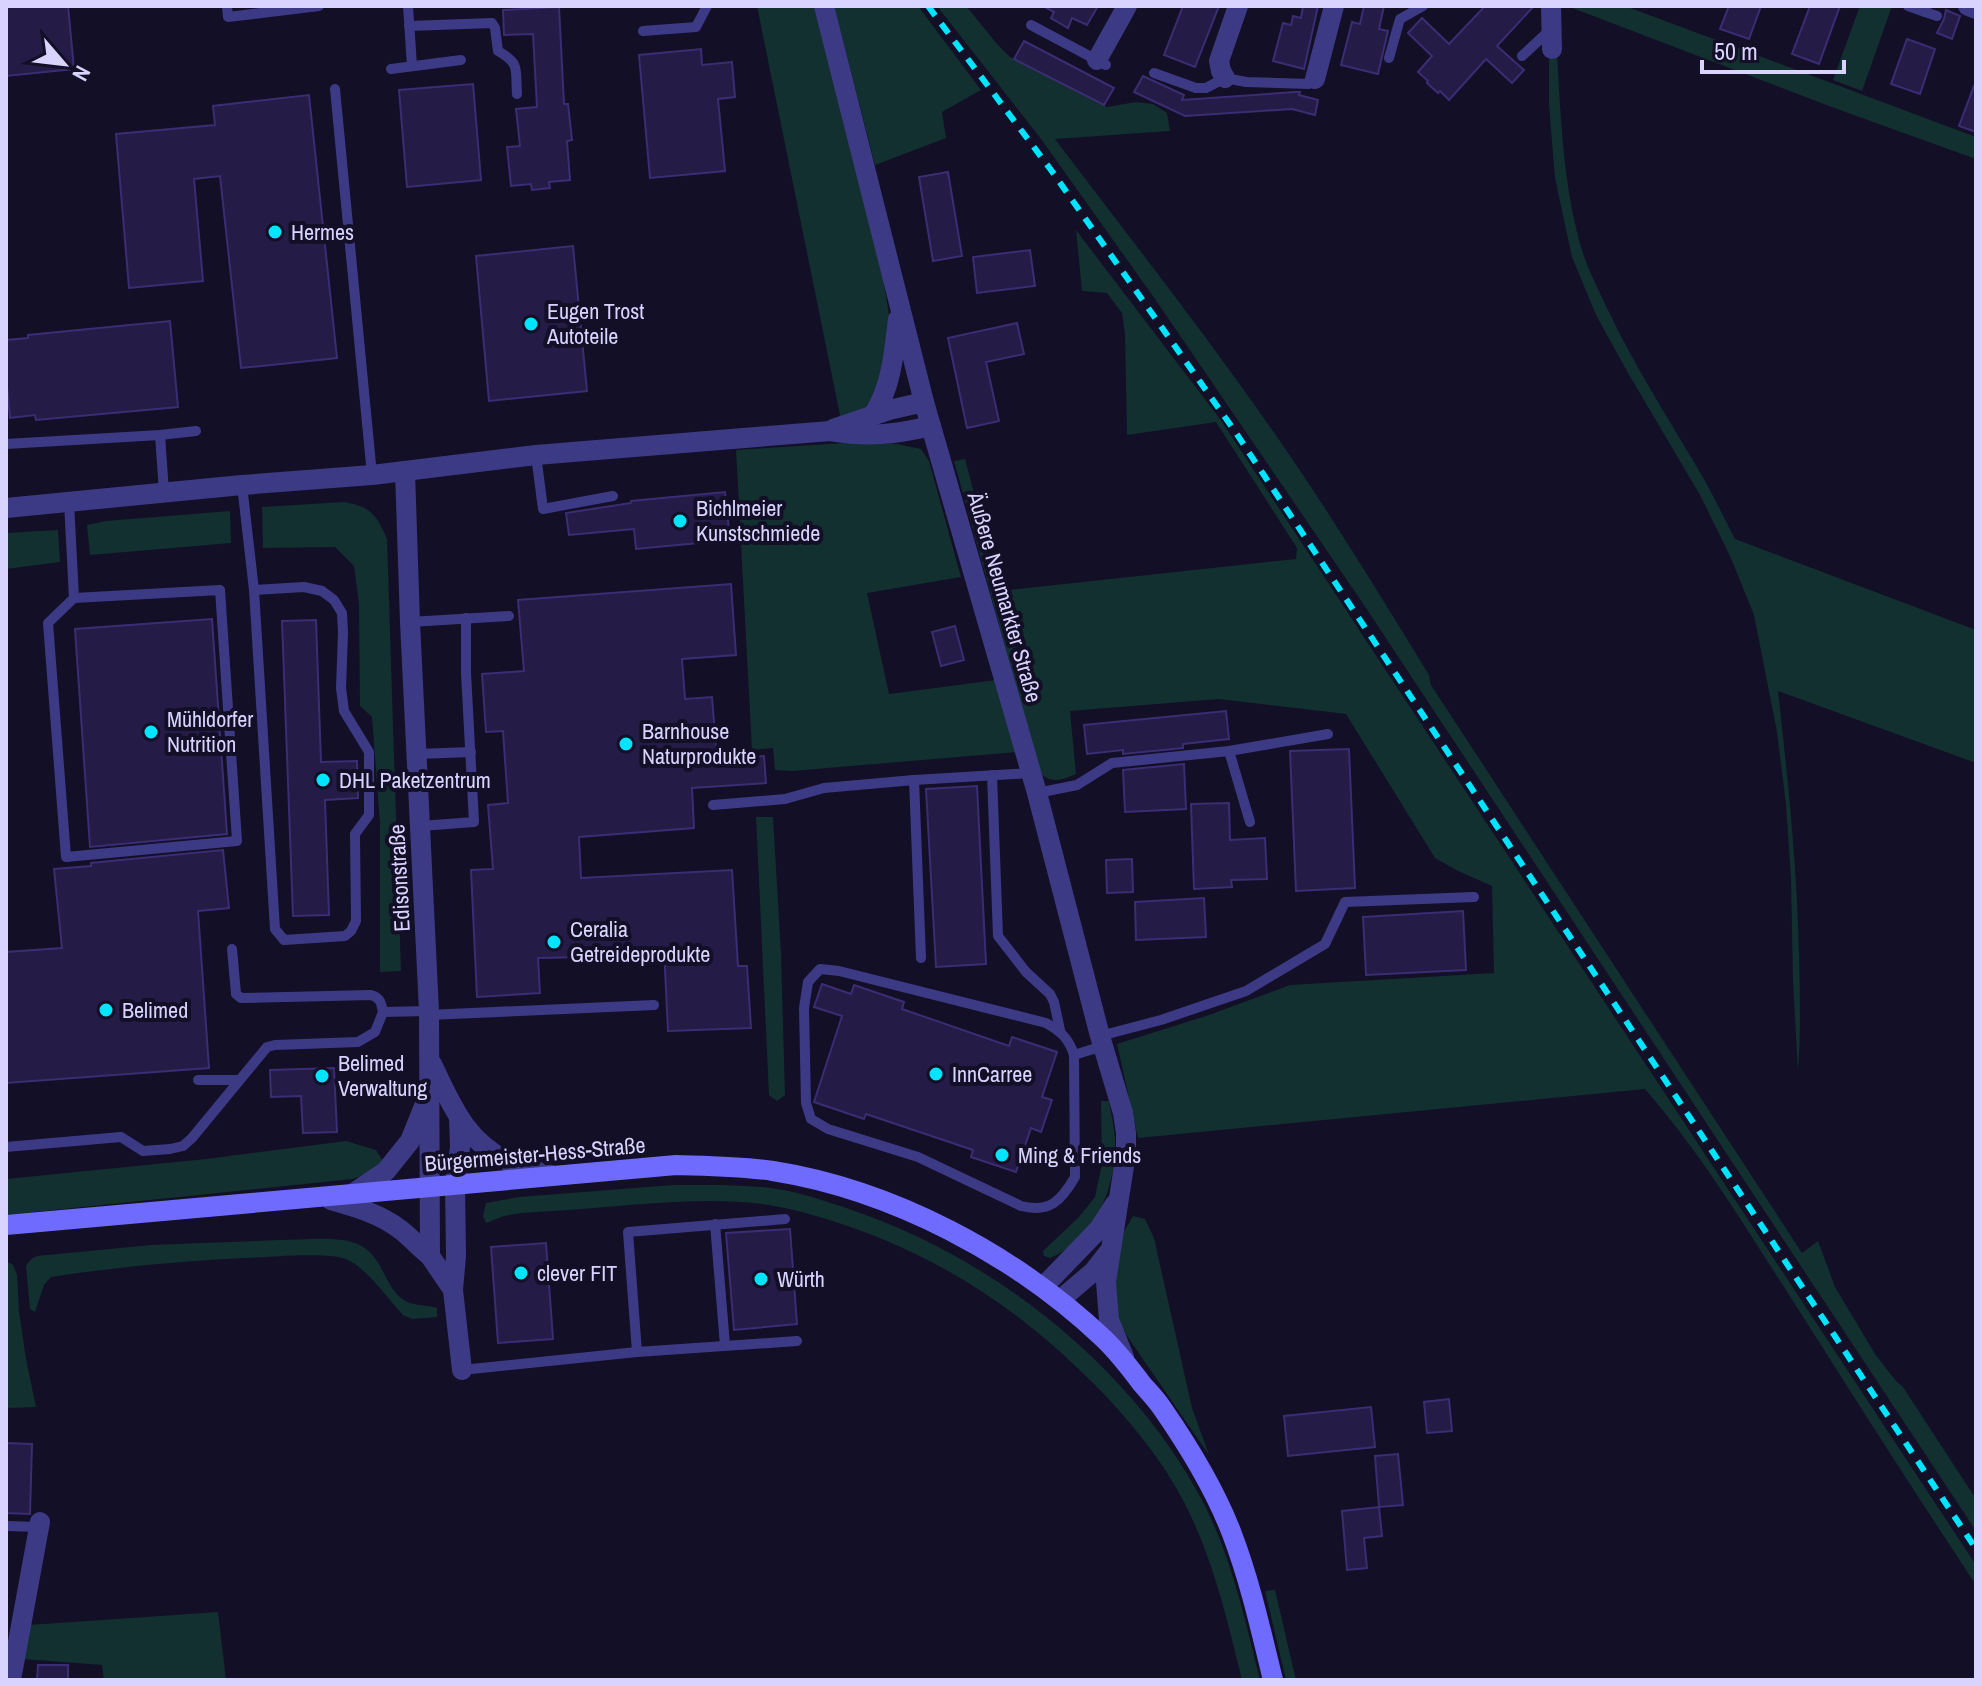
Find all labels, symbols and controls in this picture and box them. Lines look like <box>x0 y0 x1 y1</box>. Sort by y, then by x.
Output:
north arrow <box>24 24 104 104</box>
scale bar <box>1702 24 1844 74</box>
text: 50 m <box>1714 35 1758 67</box>
text: N <box>65 61 98 86</box>
place label: Hermes <box>291 217 354 247</box>
marker: Hermes <box>266 223 284 241</box>
place label: Eugen Trost Autoteile <box>546 296 644 351</box>
marker: Eugen Trost Autoteile <box>522 315 540 333</box>
street label: Äußere Neumarkter Straße <box>960 487 1049 706</box>
place label: Bichlmeier Kunstschmiede <box>696 493 820 548</box>
marker: Bichlmeier Kunstschmiede <box>671 512 689 530</box>
place label: Mühldorfer Nutrition <box>167 704 253 759</box>
place label: Barnhouse Naturprodukte <box>642 716 756 771</box>
marker: Mühldorfer Nutrition <box>142 723 160 741</box>
marker: Barnhouse Naturprodukte <box>617 735 635 753</box>
place label: DHL Paketzentrum <box>339 765 491 795</box>
marker: DHL Paketzentrum <box>314 771 332 789</box>
street label: Edisonstraße <box>381 824 417 932</box>
place label: Ceralia Getreideprodukte <box>570 914 710 969</box>
marker: Ceralia Getreideprodukte <box>545 933 563 951</box>
place label: Belimed <box>122 995 188 1025</box>
marker: Belimed <box>97 1001 115 1019</box>
place label: Belimed Verwaltung <box>338 1048 427 1103</box>
place label: InnCarree <box>952 1059 1032 1089</box>
marker: InnCarree <box>927 1065 945 1083</box>
marker: Belimed Verwaltung <box>313 1067 331 1085</box>
street label: Bürgermeister-Hess-Straße <box>423 1129 647 1179</box>
place label: Ming & Friends <box>1018 1140 1141 1170</box>
marker: Ming & Friends <box>993 1146 1011 1164</box>
place label: clever FIT <box>537 1258 617 1288</box>
marker: clever FIT <box>512 1264 530 1282</box>
place label: Würth <box>777 1264 825 1294</box>
marker: Würth <box>752 1270 770 1288</box>

